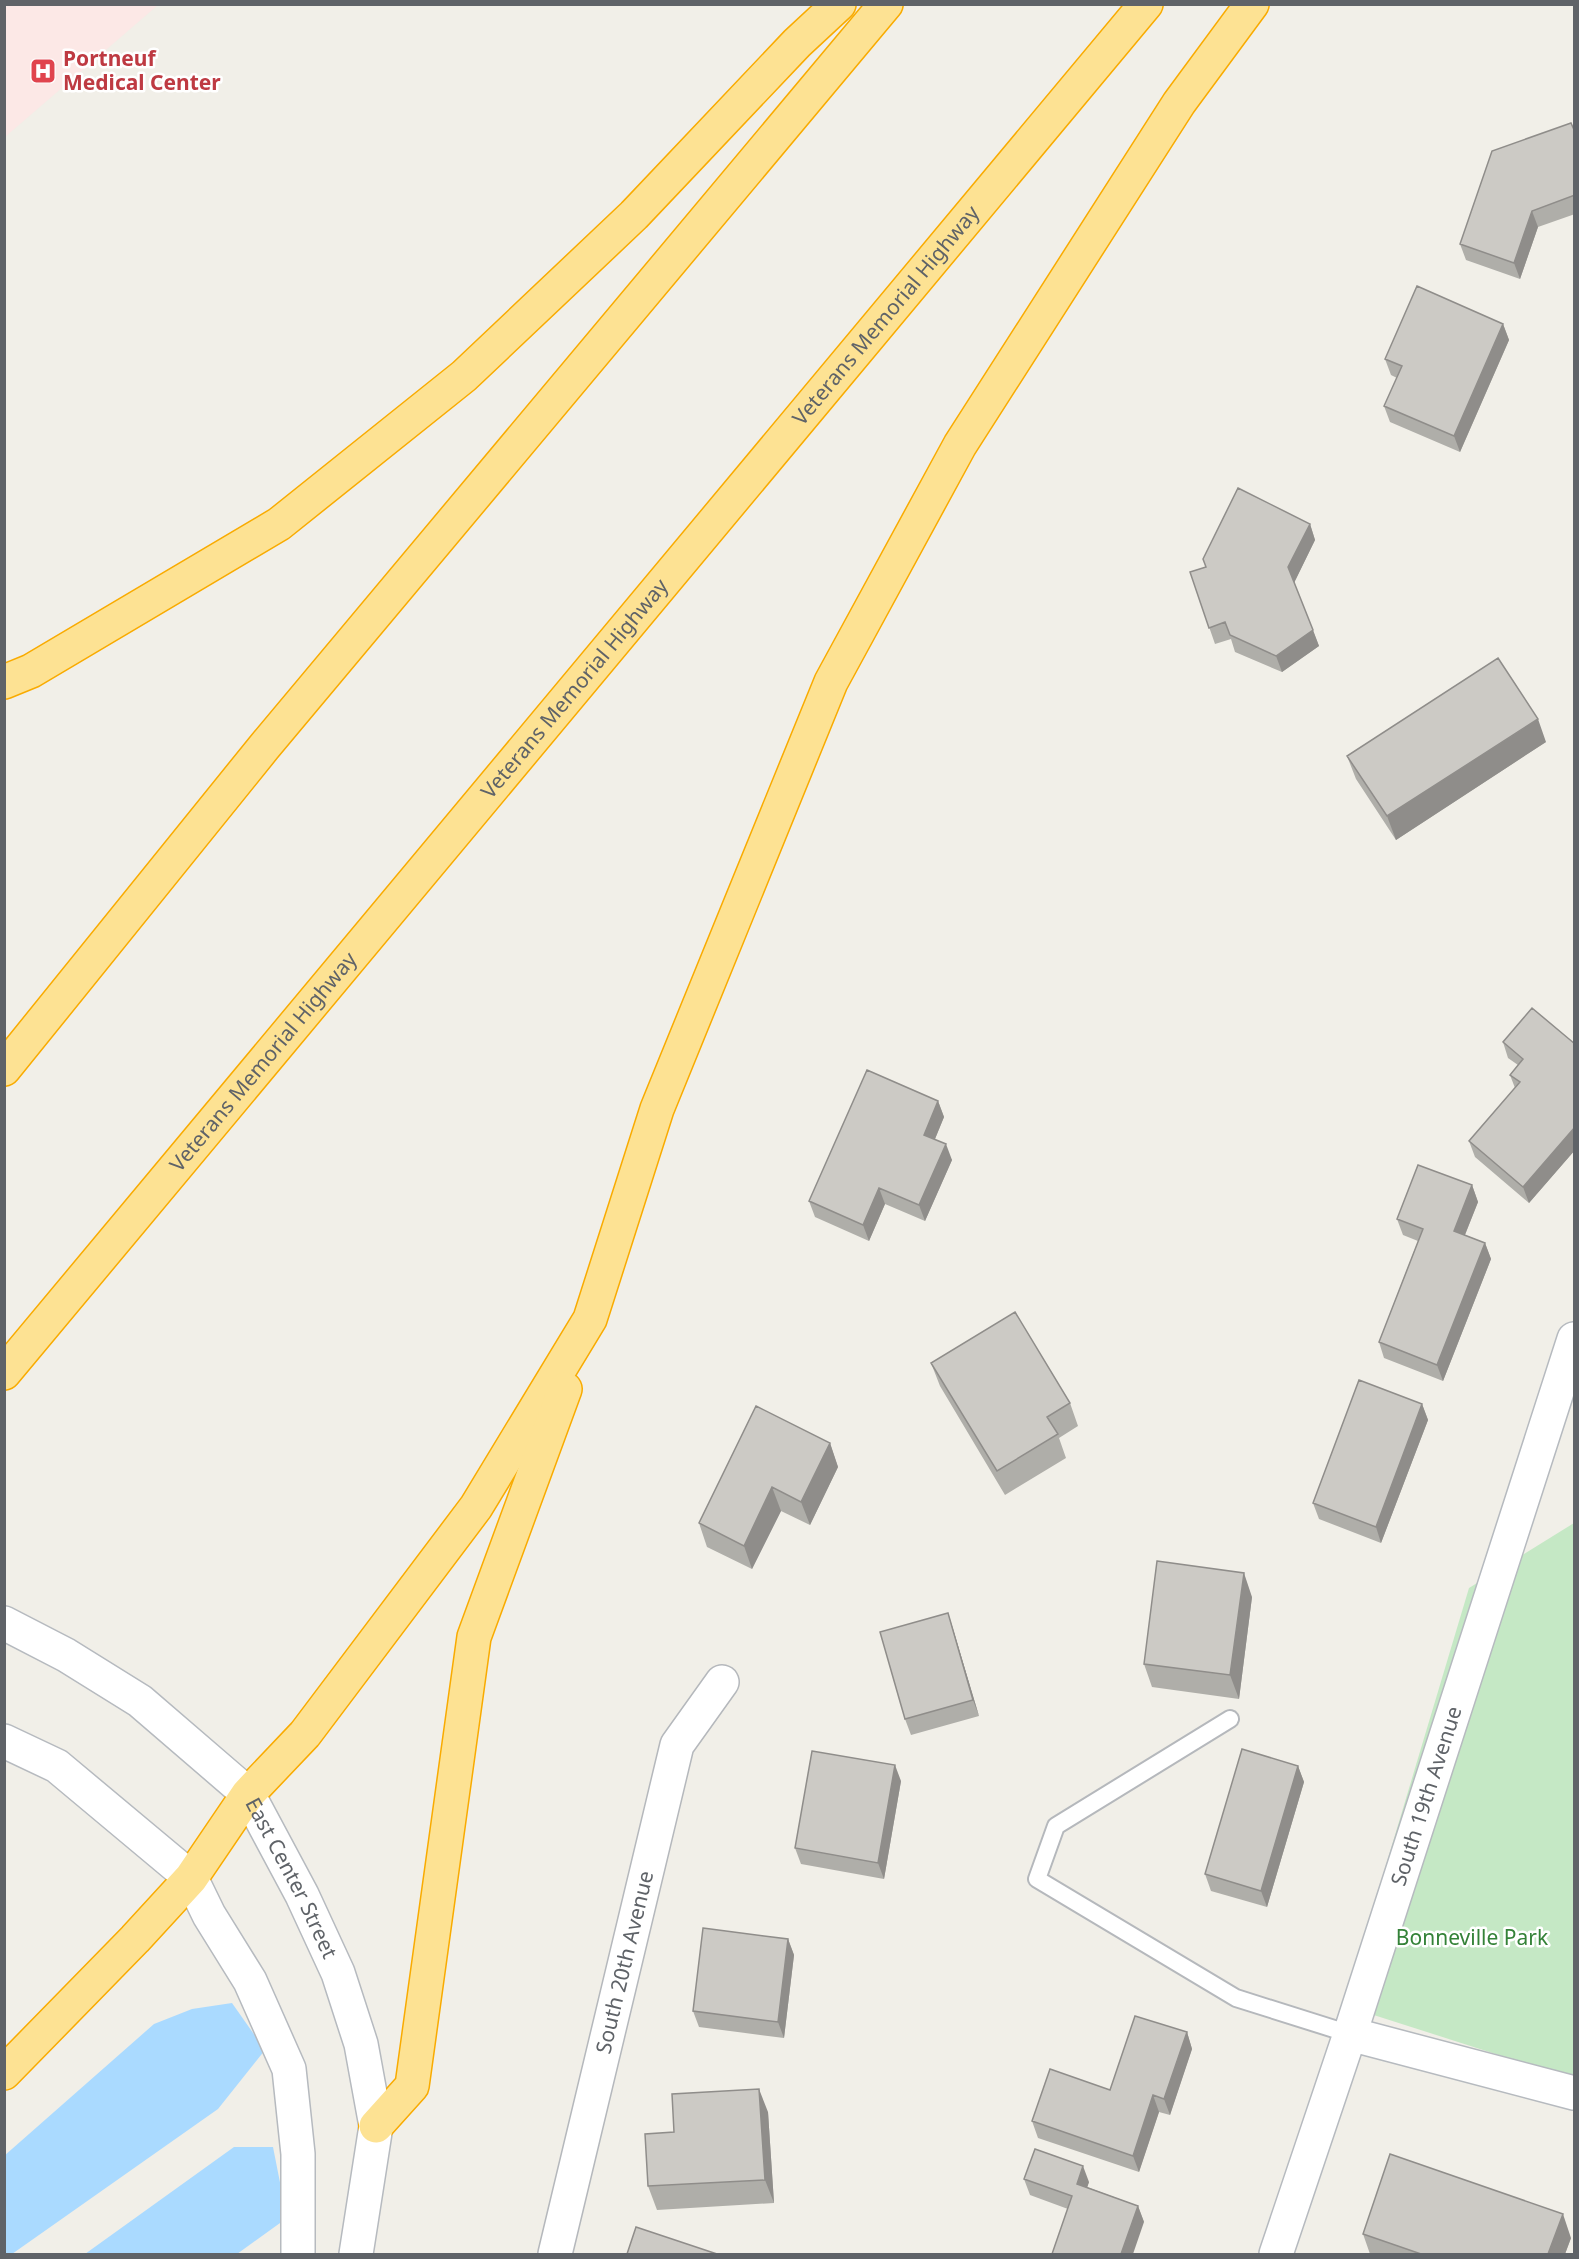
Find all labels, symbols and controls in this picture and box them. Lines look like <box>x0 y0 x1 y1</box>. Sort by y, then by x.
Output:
place label: Portneuf Medical Center <box>63 44 221 96</box>
hospital icon: Portneuf Medical Center <box>28 56 58 86</box>
street label: Veterans Memorial Highway <box>785 199 985 431</box>
street label: Veterans Memorial Highway <box>474 572 674 804</box>
street label: Veterans Memorial Highway <box>163 945 363 1177</box>
street label: South 19th Avenue <box>1384 1702 1468 1889</box>
street label: East Center Street <box>239 1792 345 1963</box>
street label: South 20th Avenue <box>589 1868 659 2056</box>
park label: Bonneville Park <box>1396 1923 1549 1951</box>

